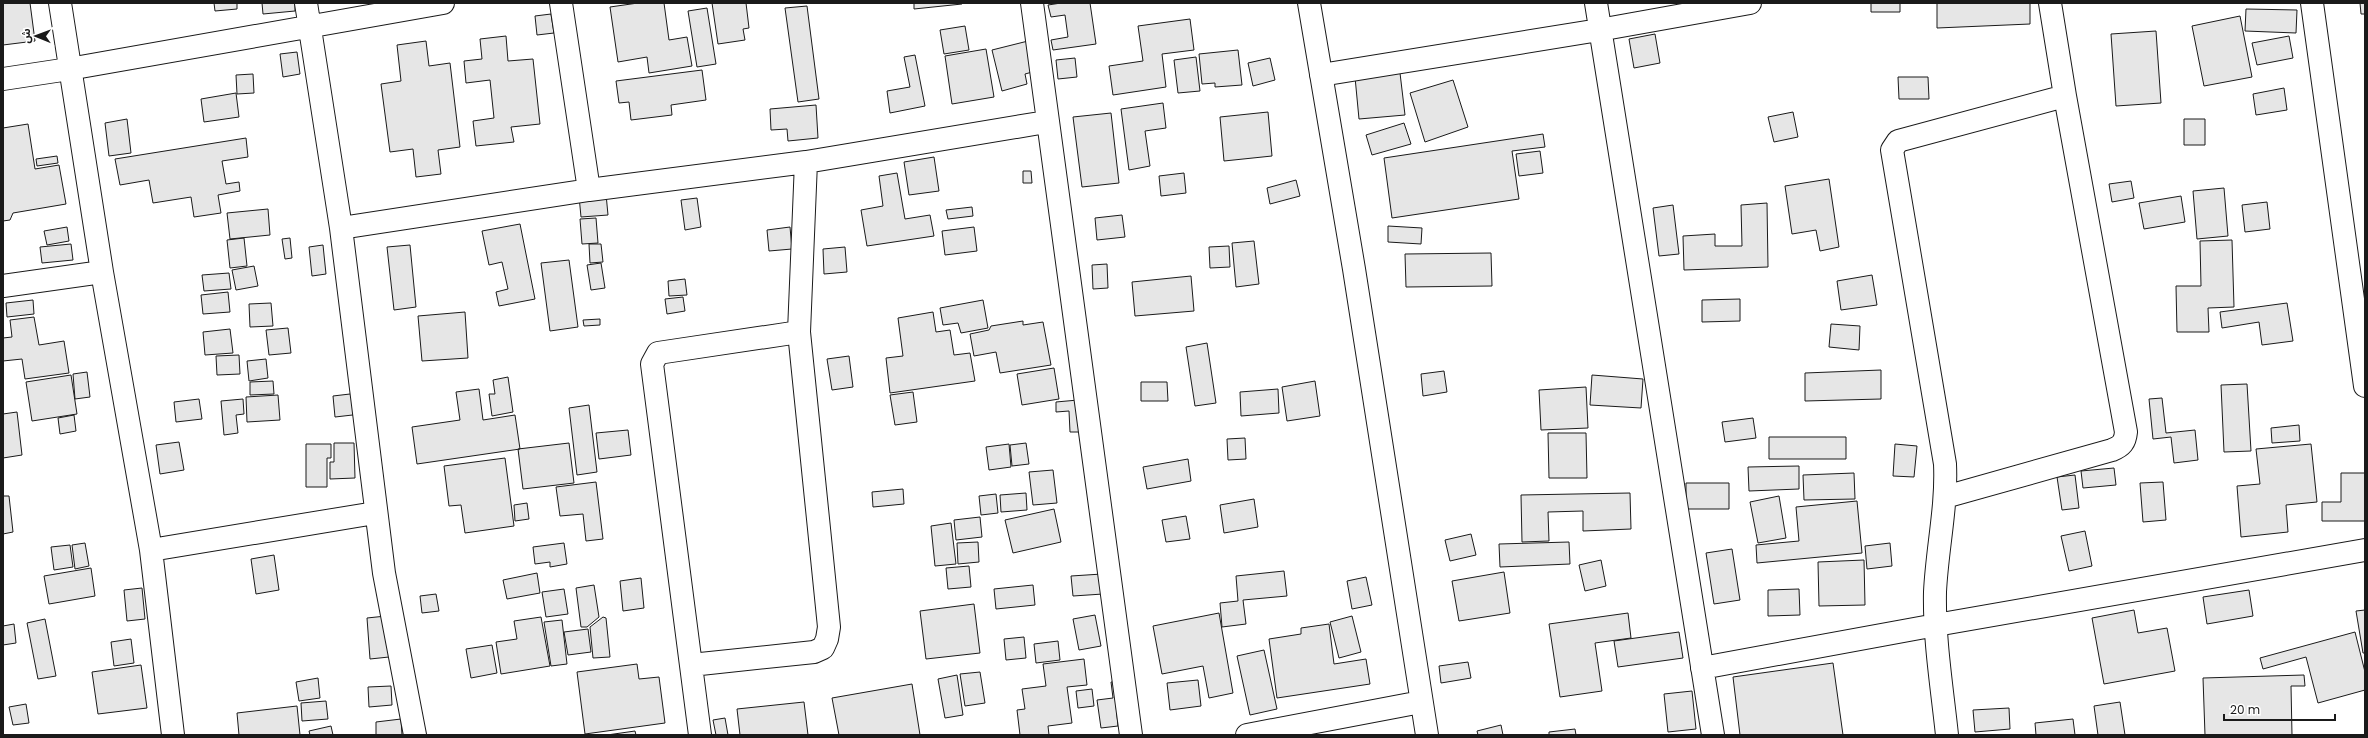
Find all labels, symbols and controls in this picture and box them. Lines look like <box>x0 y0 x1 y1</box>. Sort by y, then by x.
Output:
north arrow <box>16 16 56 56</box>
text: ش <box>18 28 34 44</box>
scale bar <box>2224 696 2335 722</box>
text: 20 m <box>2230 701 2260 718</box>

